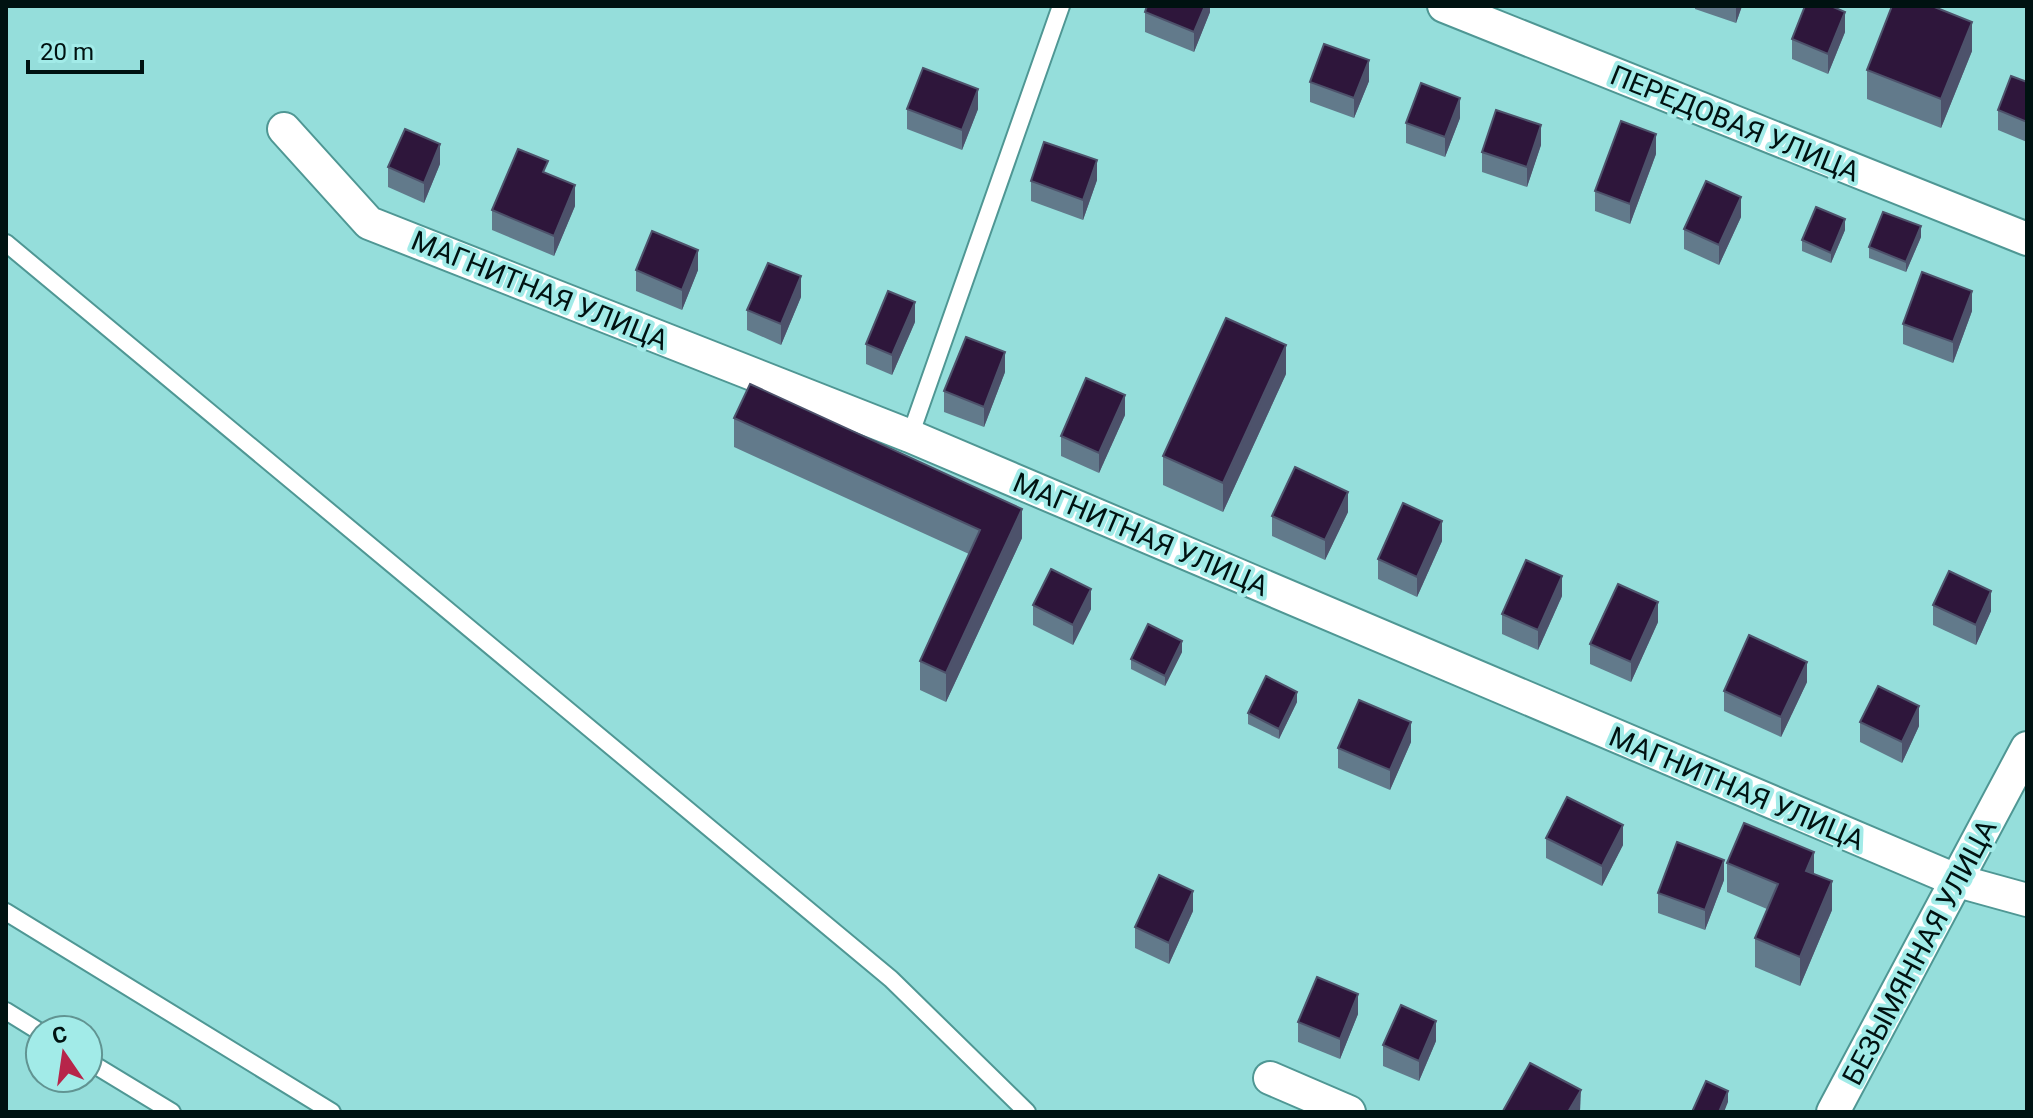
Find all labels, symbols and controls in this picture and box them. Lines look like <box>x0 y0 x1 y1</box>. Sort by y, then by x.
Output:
scale bar <box>28 24 142 74</box>
text: 20 m <box>40 38 94 66</box>
street label: ПЕРЕДОВАЯ УЛИЦА <box>1605 58 1864 189</box>
street label: МАГНИТНАЯ УЛИЦА <box>407 224 673 357</box>
street label: МАГНИТНАЯ УЛИЦА <box>1008 466 1273 603</box>
street label: МАГНИТНАЯ УЛИЦА <box>1604 720 1869 857</box>
street label: БЕЗЫМЯННАЯ УЛИЦА <box>1835 814 2003 1090</box>
north arrow <box>24 1014 104 1094</box>
text: С <box>50 1021 69 1049</box>

